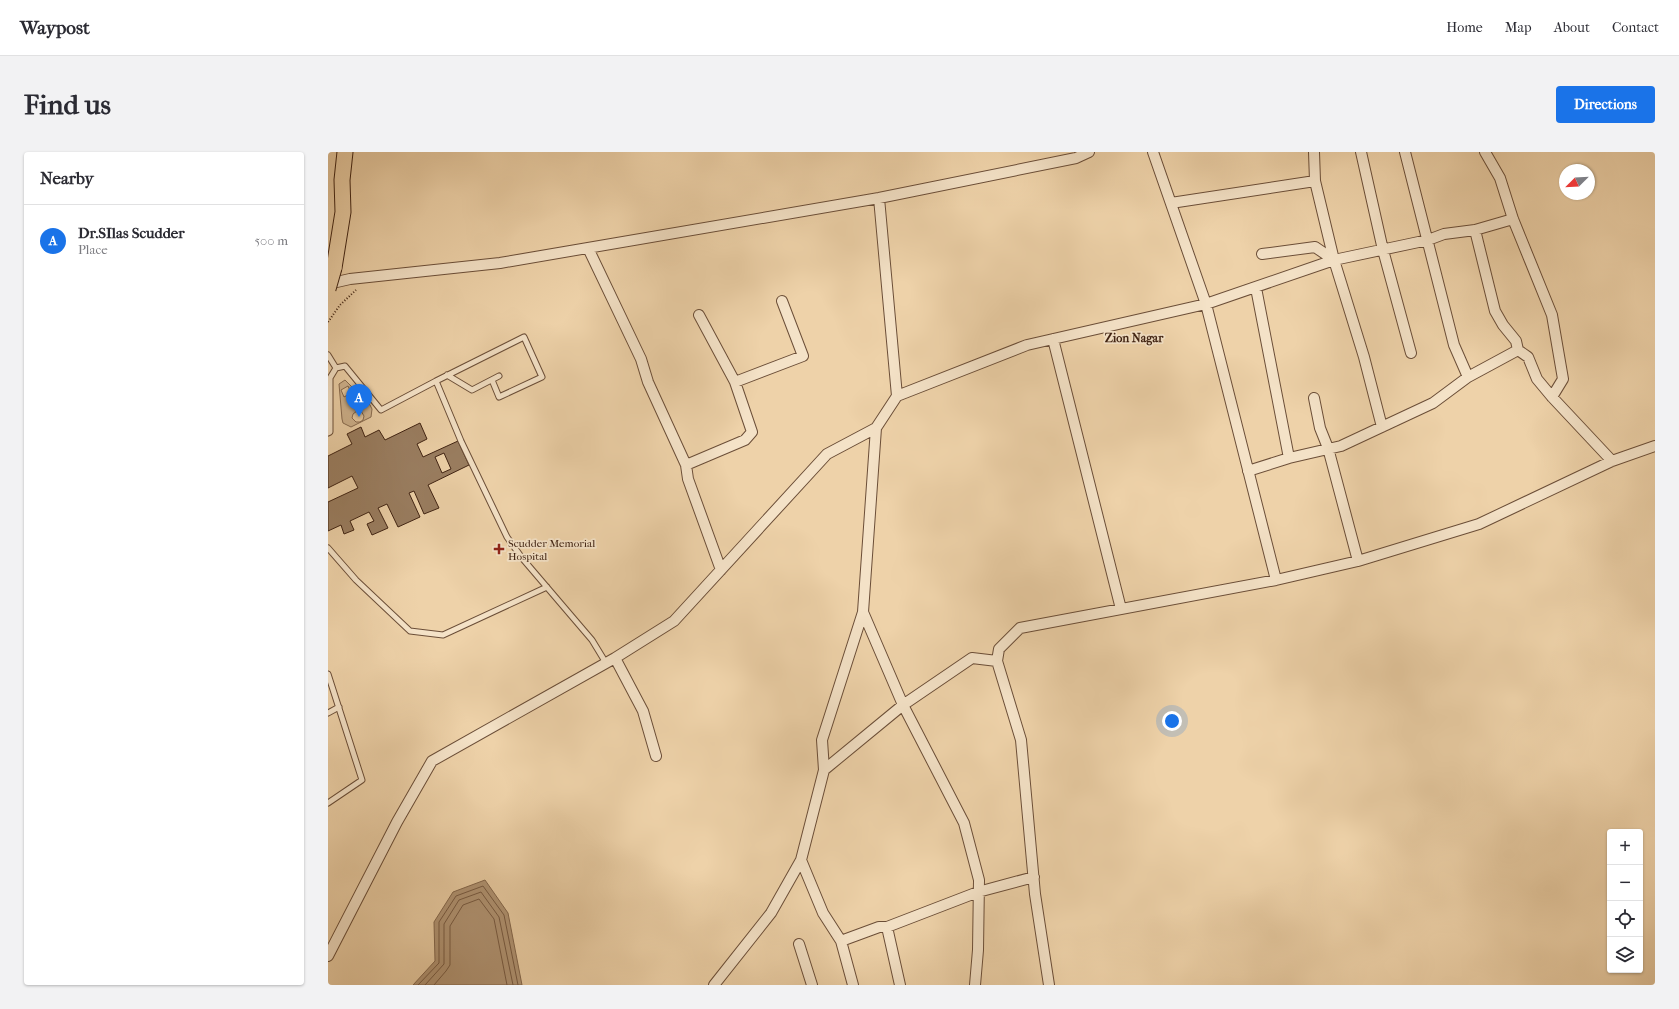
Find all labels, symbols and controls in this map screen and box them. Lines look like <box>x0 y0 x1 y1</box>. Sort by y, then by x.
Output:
text: Waypost <box>20 17 90 39</box>
text: Home <box>1446 19 1483 36</box>
text: Map <box>1505 19 1532 36</box>
text: About <box>1554 19 1590 36</box>
text: Contact <box>1612 19 1659 36</box>
button: Directions <box>1556 86 1655 123</box>
text: Find us <box>24 88 111 121</box>
north arrow <box>1559 164 1595 200</box>
text: Nearby <box>40 168 94 188</box>
text: Dr.SIlas Scudder <box>78 224 185 242</box>
text: A <box>49 233 57 248</box>
text: 500 m <box>254 233 288 248</box>
text: Place <box>78 242 108 257</box>
district label: Zion Nagar <box>1105 331 1164 346</box>
pin: A <box>346 384 372 417</box>
place label: Scudder Memorial Hospital <box>508 537 595 563</box>
marker: Scudder Memorial Hospital <box>493 543 505 555</box>
your location <box>1162 711 1182 731</box>
map controls <box>1607 829 1643 973</box>
button: + <box>1607 829 1643 865</box>
button: − <box>1607 865 1643 901</box>
button: locate <box>1607 901 1643 937</box>
button: layers <box>1607 937 1643 973</box>

